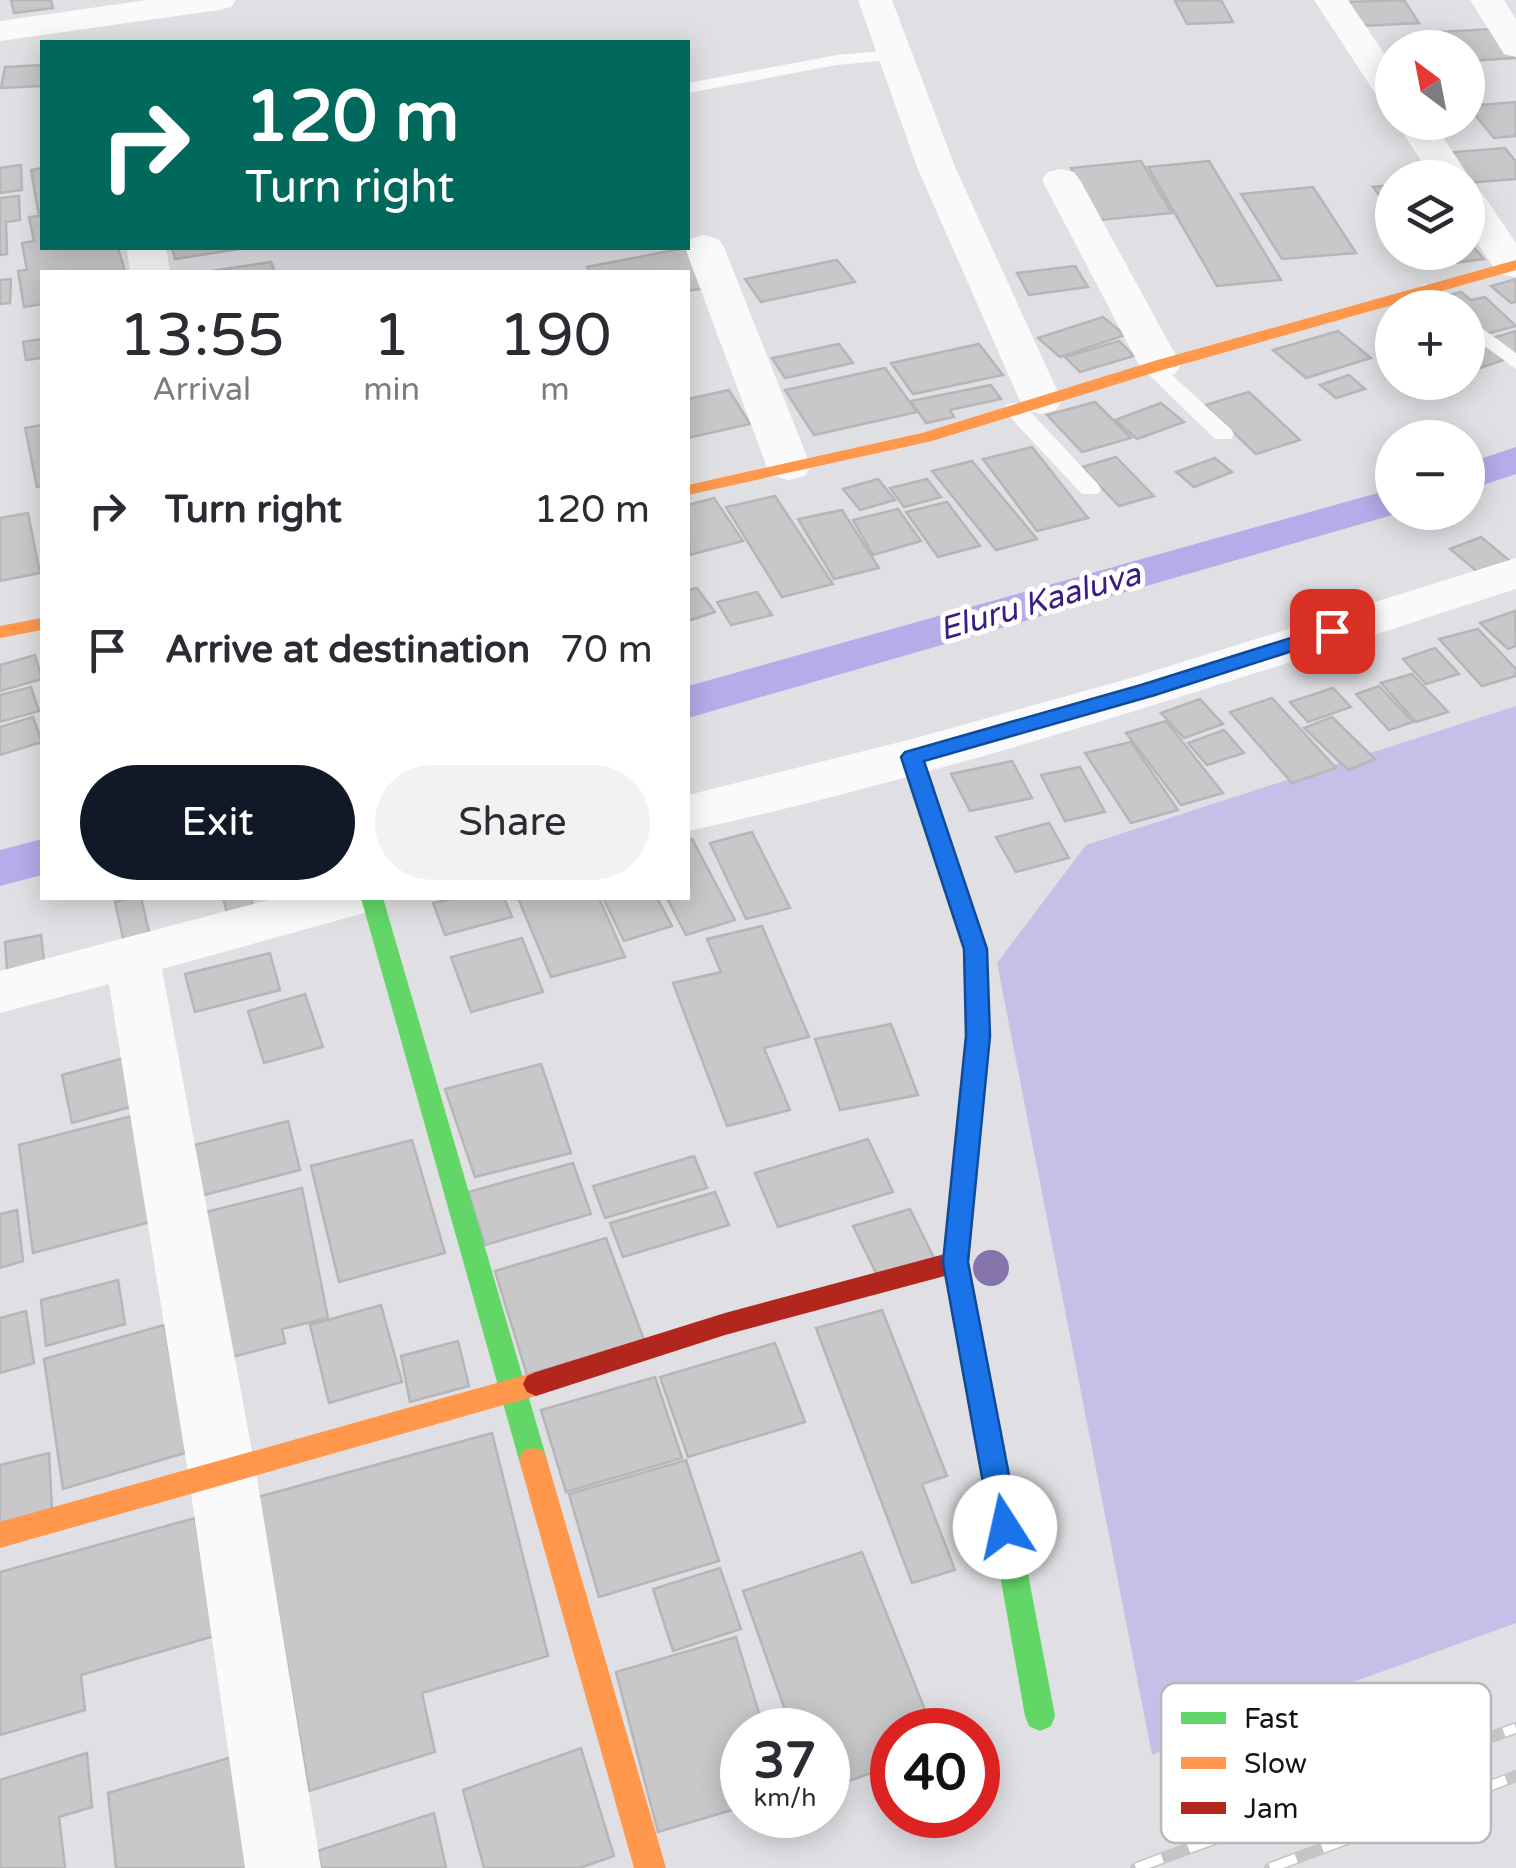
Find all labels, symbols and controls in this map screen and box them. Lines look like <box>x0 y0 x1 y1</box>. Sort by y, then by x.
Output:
north arrow <box>1375 30 1485 140</box>
map controls <box>1375 30 1485 530</box>
text: 120 m <box>245 76 459 160</box>
icon: right <box>80 80 210 210</box>
button: layers <box>1375 160 1485 270</box>
text: Turn right <box>245 161 454 215</box>
button: + <box>1375 290 1485 400</box>
text: 13:55 <box>118 300 285 372</box>
text: 1 <box>373 300 410 372</box>
text: 190 <box>498 300 612 372</box>
text: Arrival <box>152 371 251 409</box>
text: min <box>363 371 420 409</box>
text: m <box>540 371 570 409</box>
button: − <box>1375 420 1485 530</box>
icon: right <box>80 483 135 538</box>
text: Turn right <box>165 487 342 533</box>
text: 120 m <box>534 487 650 533</box>
water label: Eluru Kaaluva <box>935 555 1146 649</box>
pin <box>1290 589 1375 674</box>
icon: arrive <box>1305 604 1360 659</box>
icon: arrive <box>80 623 135 678</box>
text: Arrive at destination <box>165 627 530 673</box>
text: 70 m <box>560 627 653 673</box>
button: Exit <box>80 765 355 880</box>
button: Share <box>375 765 650 880</box>
position arrow <box>953 1475 1057 1579</box>
legend <box>1161 1683 1491 1843</box>
text: Fast <box>1244 1702 1299 1736</box>
speed limit sign: 40 <box>870 1708 1000 1838</box>
text: 37 <box>754 1731 816 1791</box>
text: Slow <box>1244 1747 1307 1781</box>
text: km/h <box>754 1783 816 1813</box>
text: Jam <box>1244 1792 1299 1826</box>

